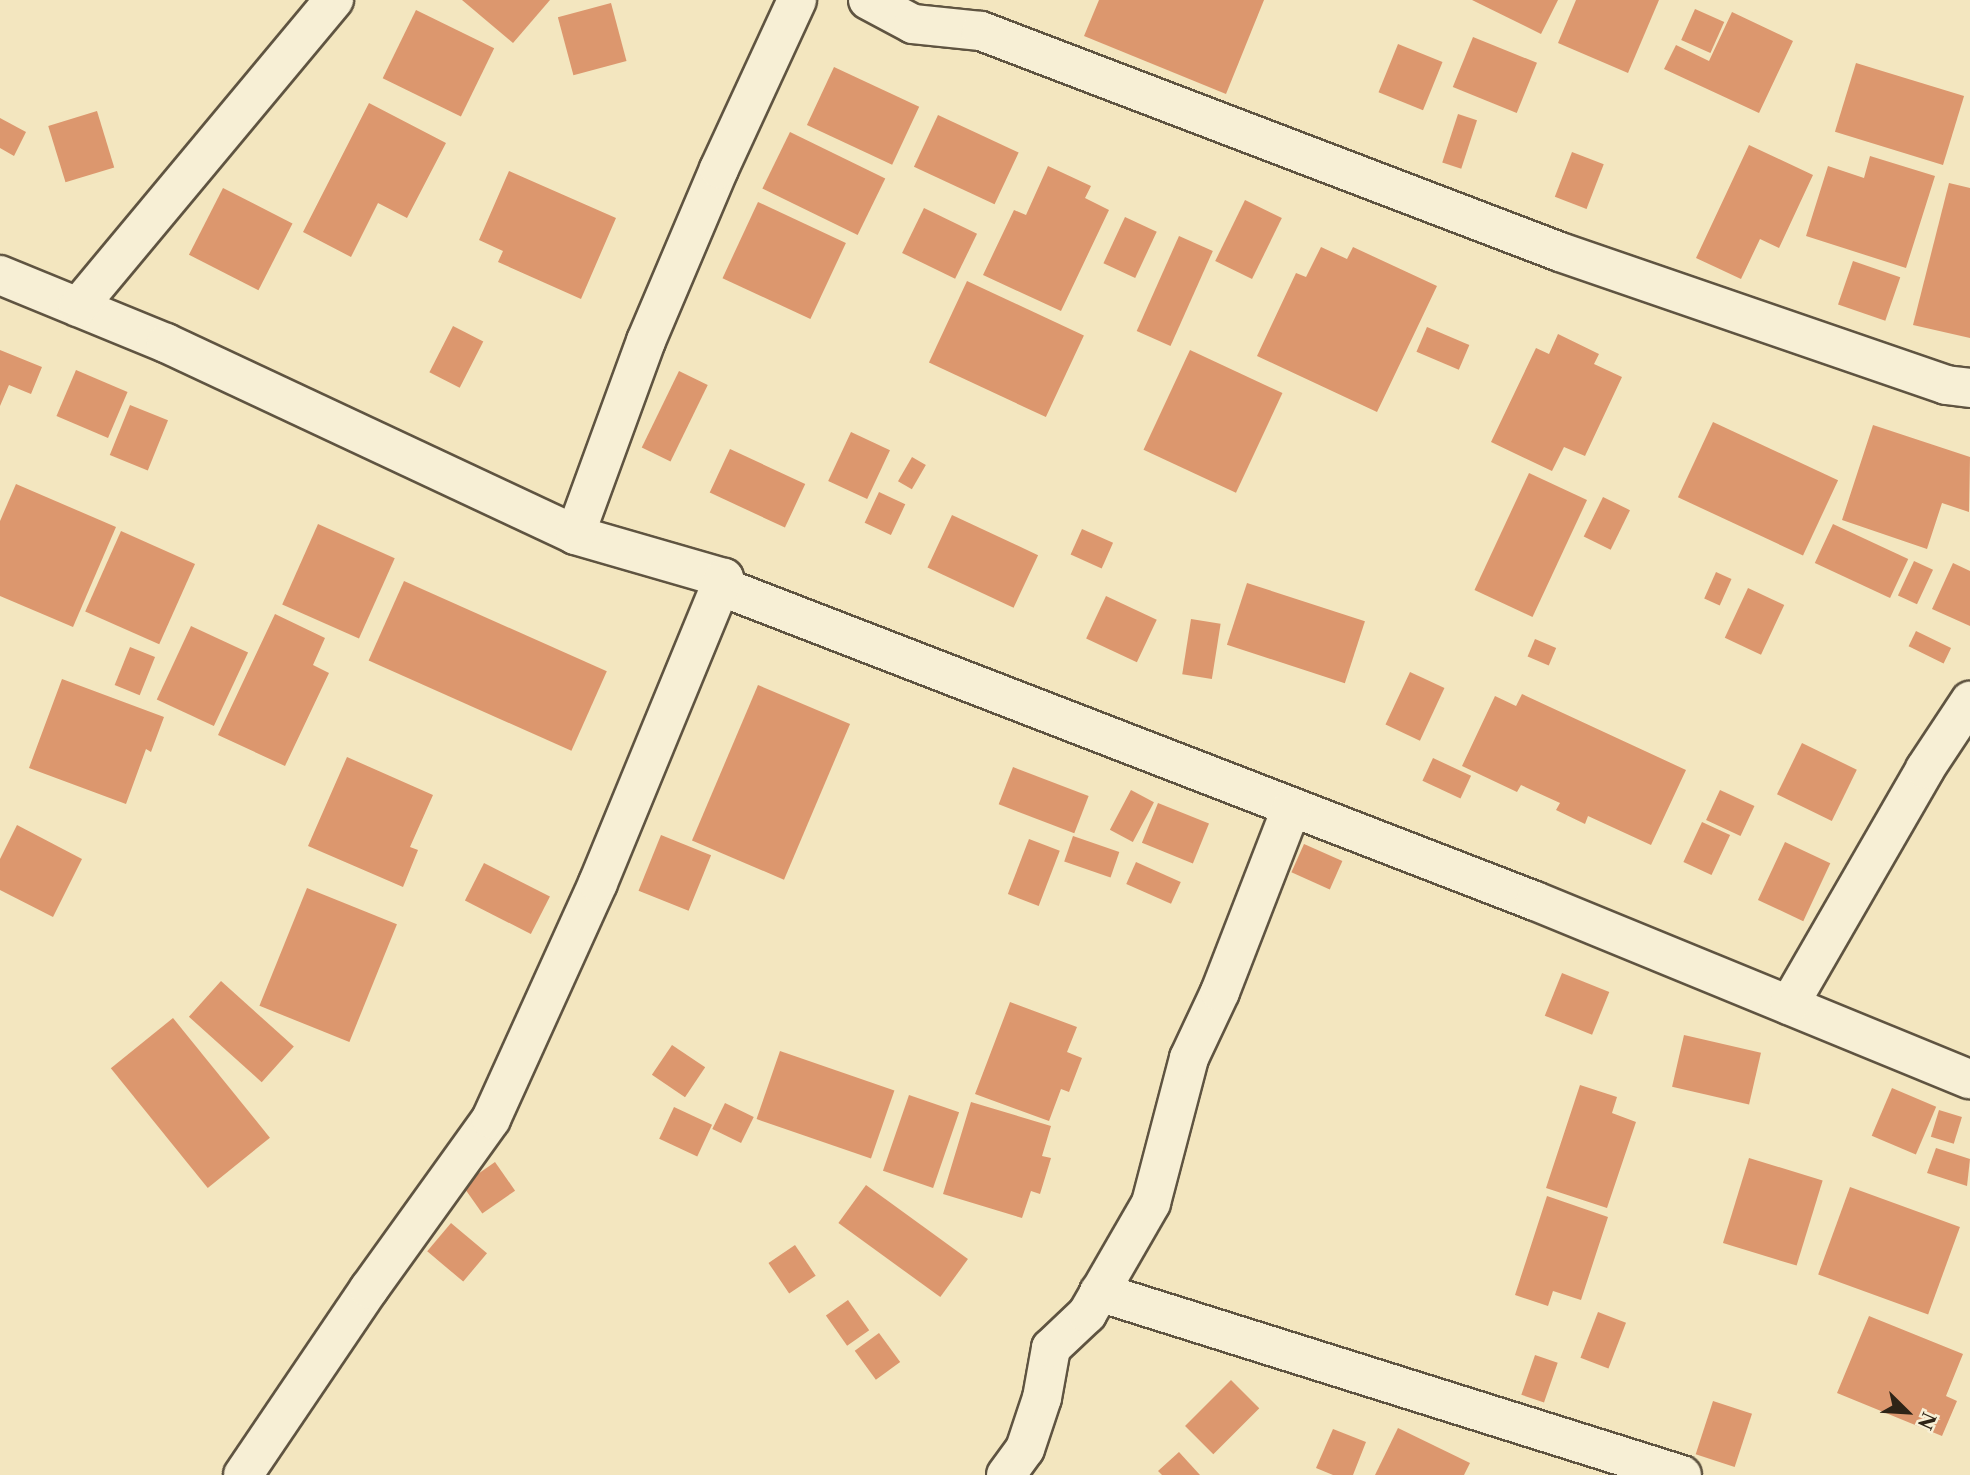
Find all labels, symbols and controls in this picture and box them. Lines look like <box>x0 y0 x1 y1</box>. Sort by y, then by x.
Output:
north arrow <box>1872 1377 1942 1447</box>
text: N <box>1913 1409 1941 1433</box>

